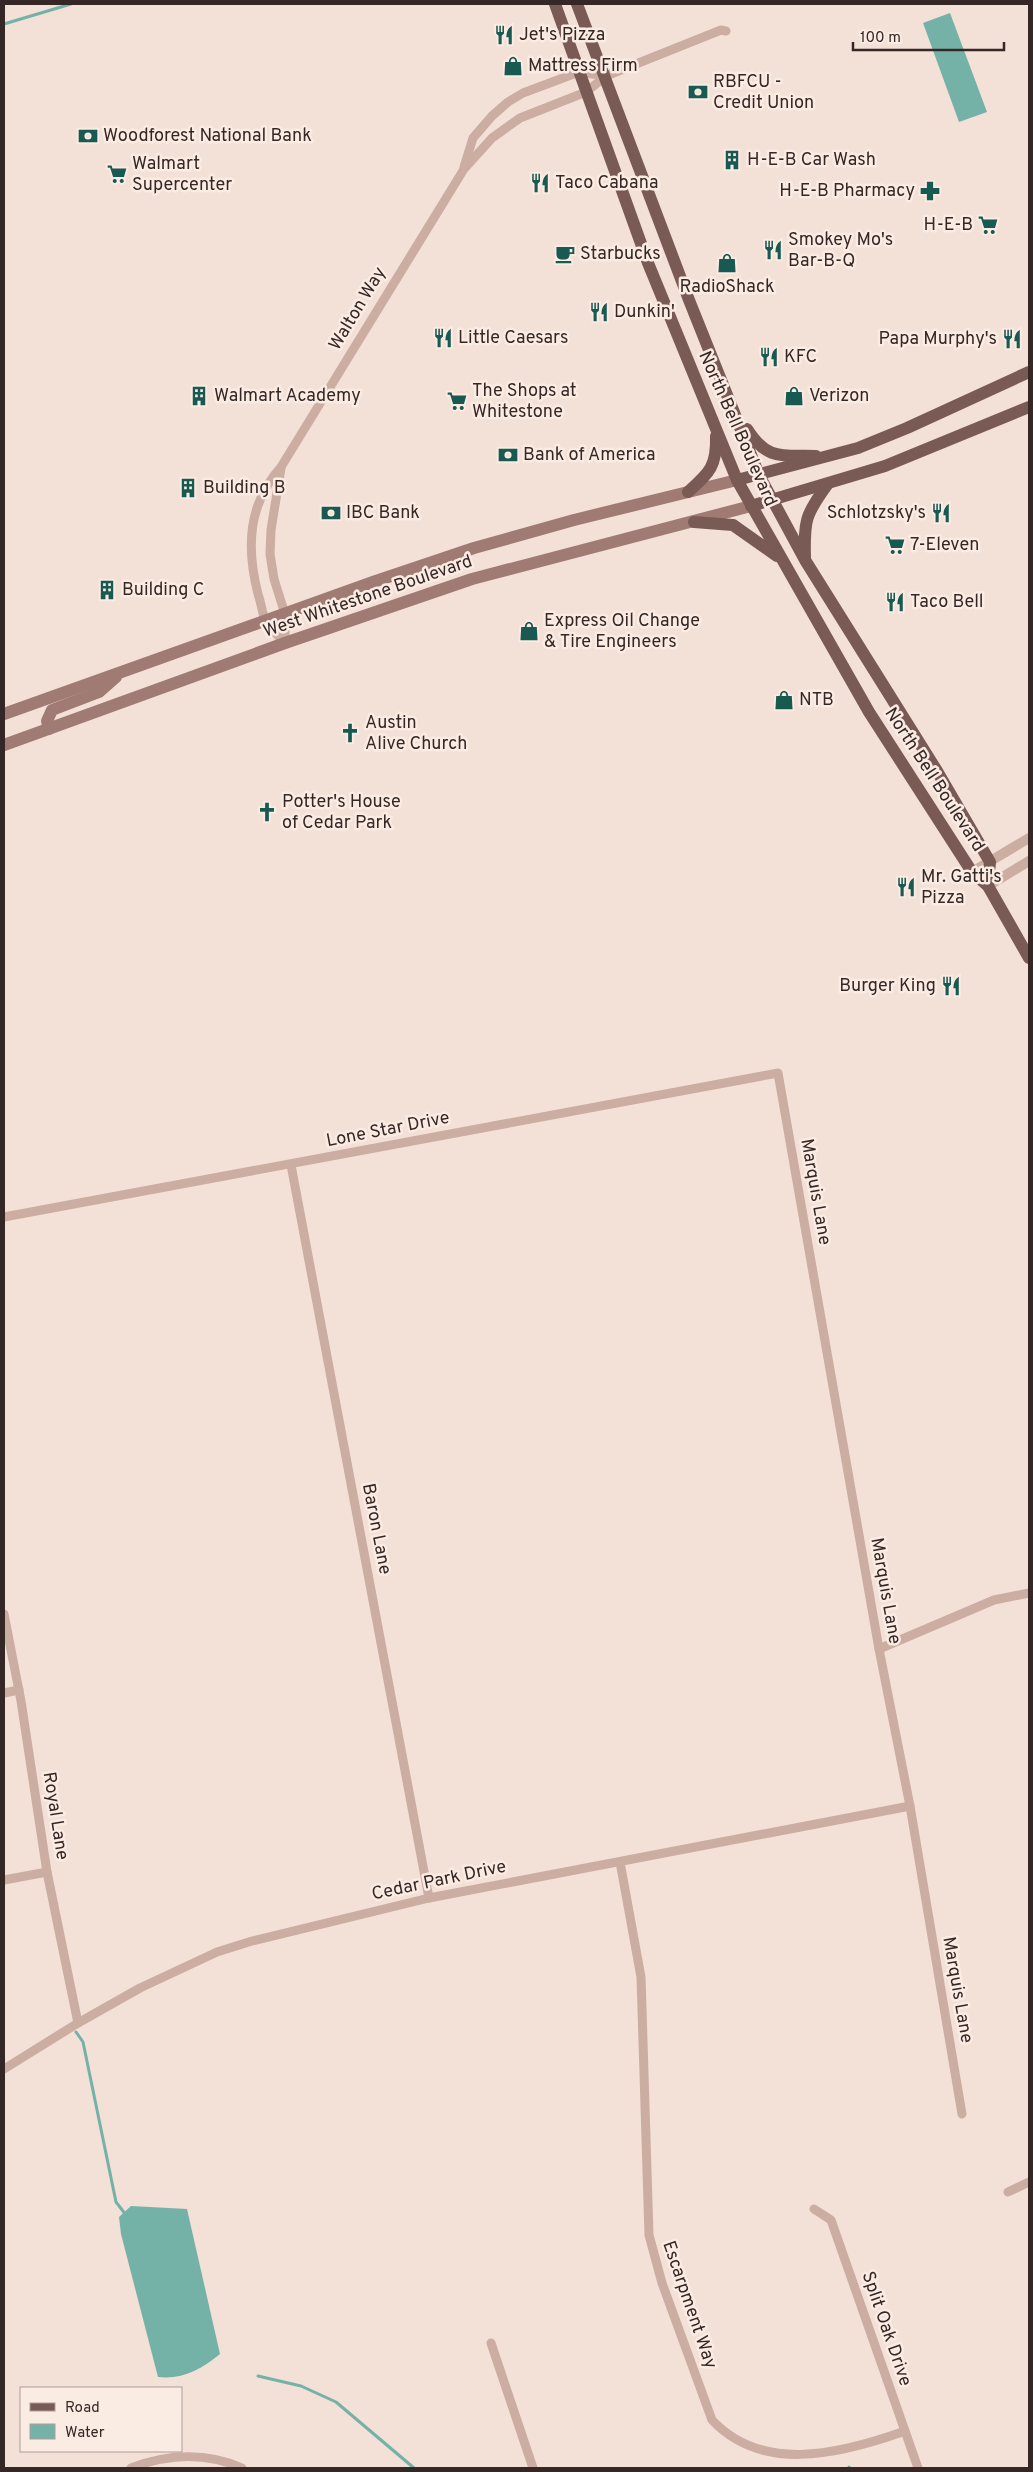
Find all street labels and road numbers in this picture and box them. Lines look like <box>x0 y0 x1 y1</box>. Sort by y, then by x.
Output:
street label: Walton Way <box>324 263 392 355</box>
street label: North Bell Boulevard <box>692 348 782 510</box>
street label: West Whitestone Boulevard <box>260 550 476 644</box>
street label: North Bell Boulevard <box>879 703 989 857</box>
street label: Lone Star Drive <box>324 1107 452 1153</box>
street label: Marquis Lane <box>794 1137 836 1247</box>
street label: Baron Lane <box>356 1481 396 1577</box>
street label: Marquis Lane <box>864 1536 906 1646</box>
street label: Royal Lane <box>37 1770 73 1862</box>
street label: Cedar Park Drive <box>370 1856 508 1906</box>
street label: Marquis Lane <box>936 1935 978 2045</box>
street label: Escarpment Way <box>656 2238 722 2372</box>
street label: Split Oak Drive <box>856 2269 916 2389</box>

